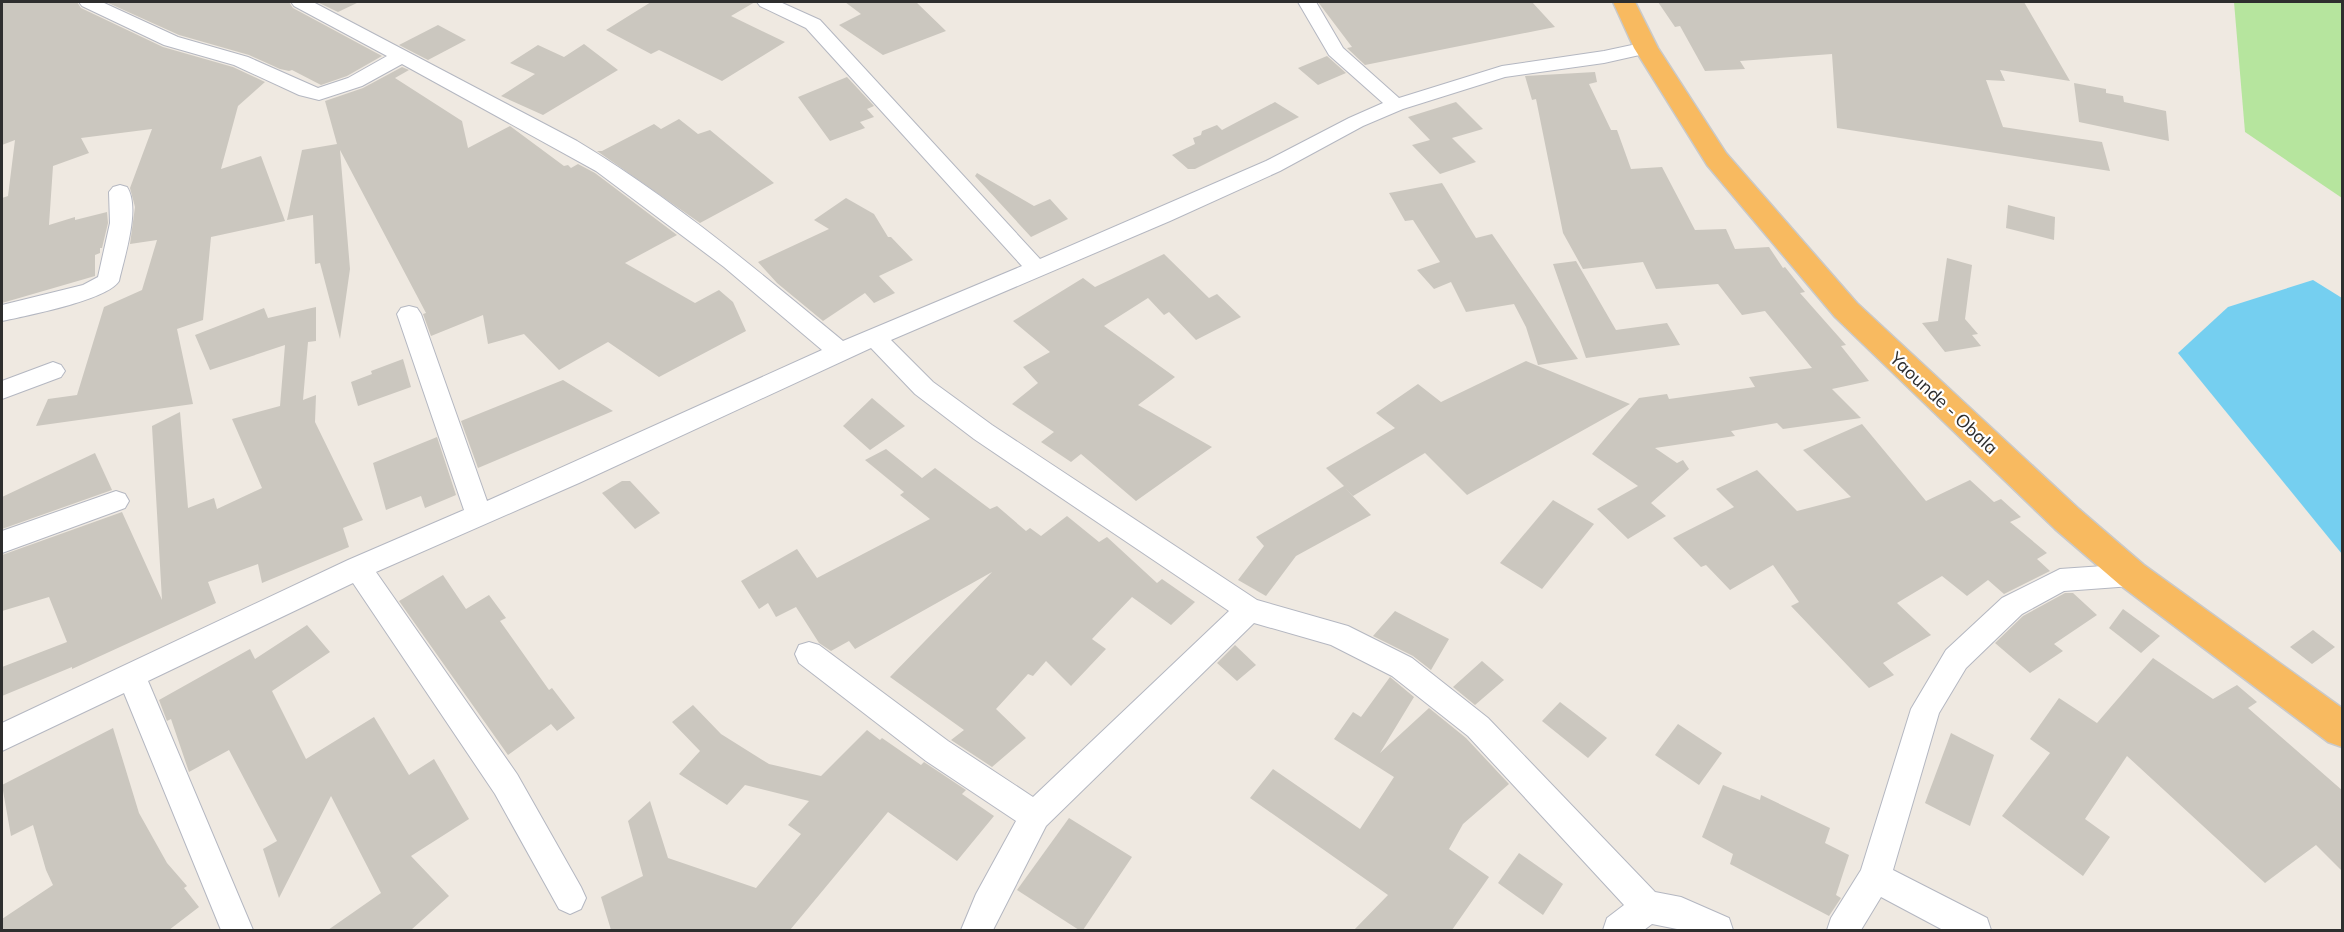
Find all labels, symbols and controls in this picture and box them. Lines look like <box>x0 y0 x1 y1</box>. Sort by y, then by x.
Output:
street label: Yaounde - Obala <box>1884 346 2003 459</box>

